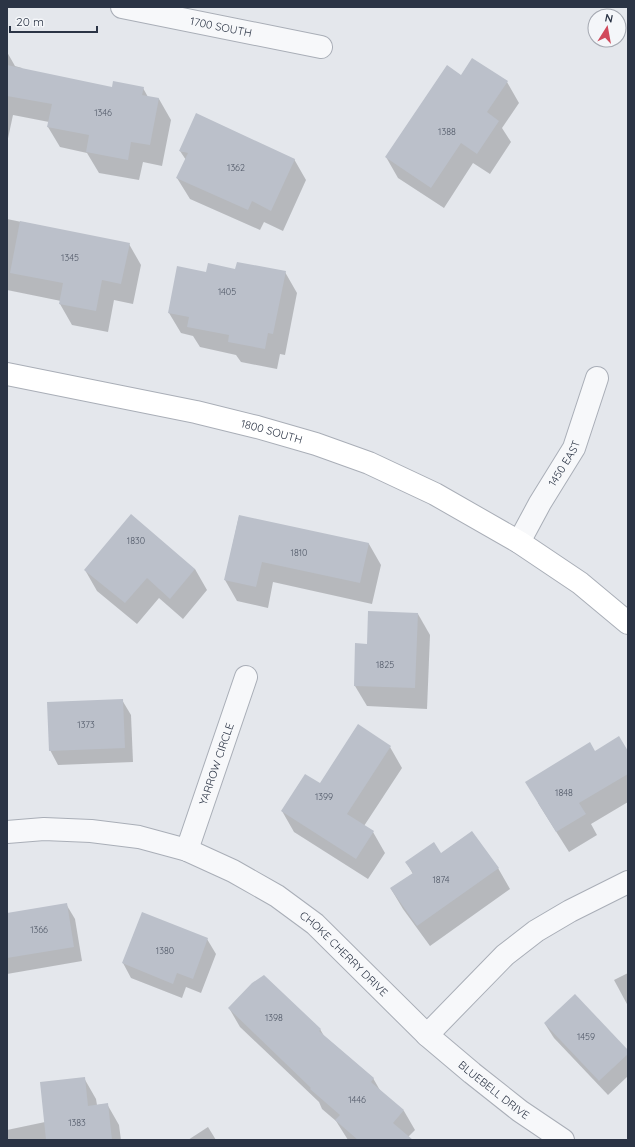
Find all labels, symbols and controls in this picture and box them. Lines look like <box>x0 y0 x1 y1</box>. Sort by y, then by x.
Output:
scale bar <box>10 8 97 34</box>
north arrow <box>587 8 627 48</box>
text: N <box>604 11 614 26</box>
text: 20 m <box>16 14 44 29</box>
street label: 1700 SOUTH <box>189 14 253 40</box>
house number: 1346 <box>94 107 112 118</box>
house number: 1388 <box>438 126 456 137</box>
house number: 1362 <box>227 162 245 173</box>
house number: 1345 <box>61 252 79 263</box>
house number: 1405 <box>218 286 236 297</box>
street label: 1800 SOUTH <box>240 416 304 447</box>
street label: 1450 EAST <box>545 438 583 489</box>
house number: 1830 <box>127 535 145 546</box>
house number: 1810 <box>291 547 307 558</box>
house number: 1825 <box>376 659 394 670</box>
house number: 1373 <box>77 719 95 730</box>
street label: YARROW CIRCLE <box>196 721 237 807</box>
house number: 1848 <box>555 787 573 798</box>
house number: 1399 <box>315 791 333 802</box>
house number: 1874 <box>433 874 450 885</box>
street label: CHOKE CHERRY DRIVE <box>297 908 391 999</box>
house number: 1366 <box>30 924 48 935</box>
house number: 1380 <box>156 945 174 956</box>
house number: 1398 <box>265 1012 283 1023</box>
house number: 1459 <box>577 1031 595 1042</box>
street label: BLUEBELL DRIVE <box>456 1058 532 1122</box>
house number: 1446 <box>348 1094 366 1105</box>
house number: 1383 <box>68 1117 86 1128</box>

